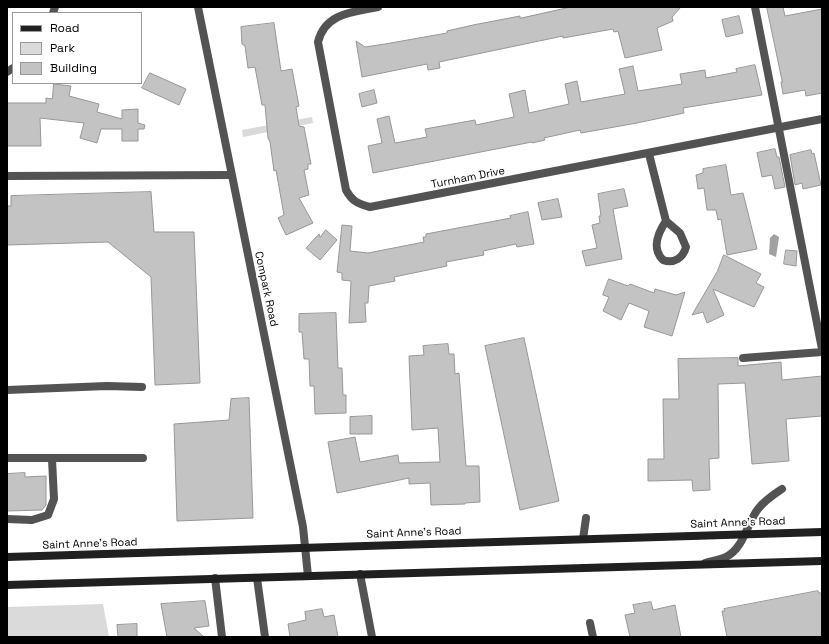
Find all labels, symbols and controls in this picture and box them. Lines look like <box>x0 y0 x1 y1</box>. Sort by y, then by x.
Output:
legend <box>12 12 142 84</box>
text: Road <box>50 20 79 36</box>
text: Park <box>50 40 75 56</box>
text: Building <box>50 60 97 76</box>
street label: Turnham Drive <box>430 164 506 192</box>
street label: Compark Road <box>252 250 280 328</box>
street label: Saint Anne's Road <box>690 515 786 531</box>
street label: Saint Anne's Road <box>366 525 462 541</box>
street label: Saint Anne's Road <box>42 536 138 552</box>

